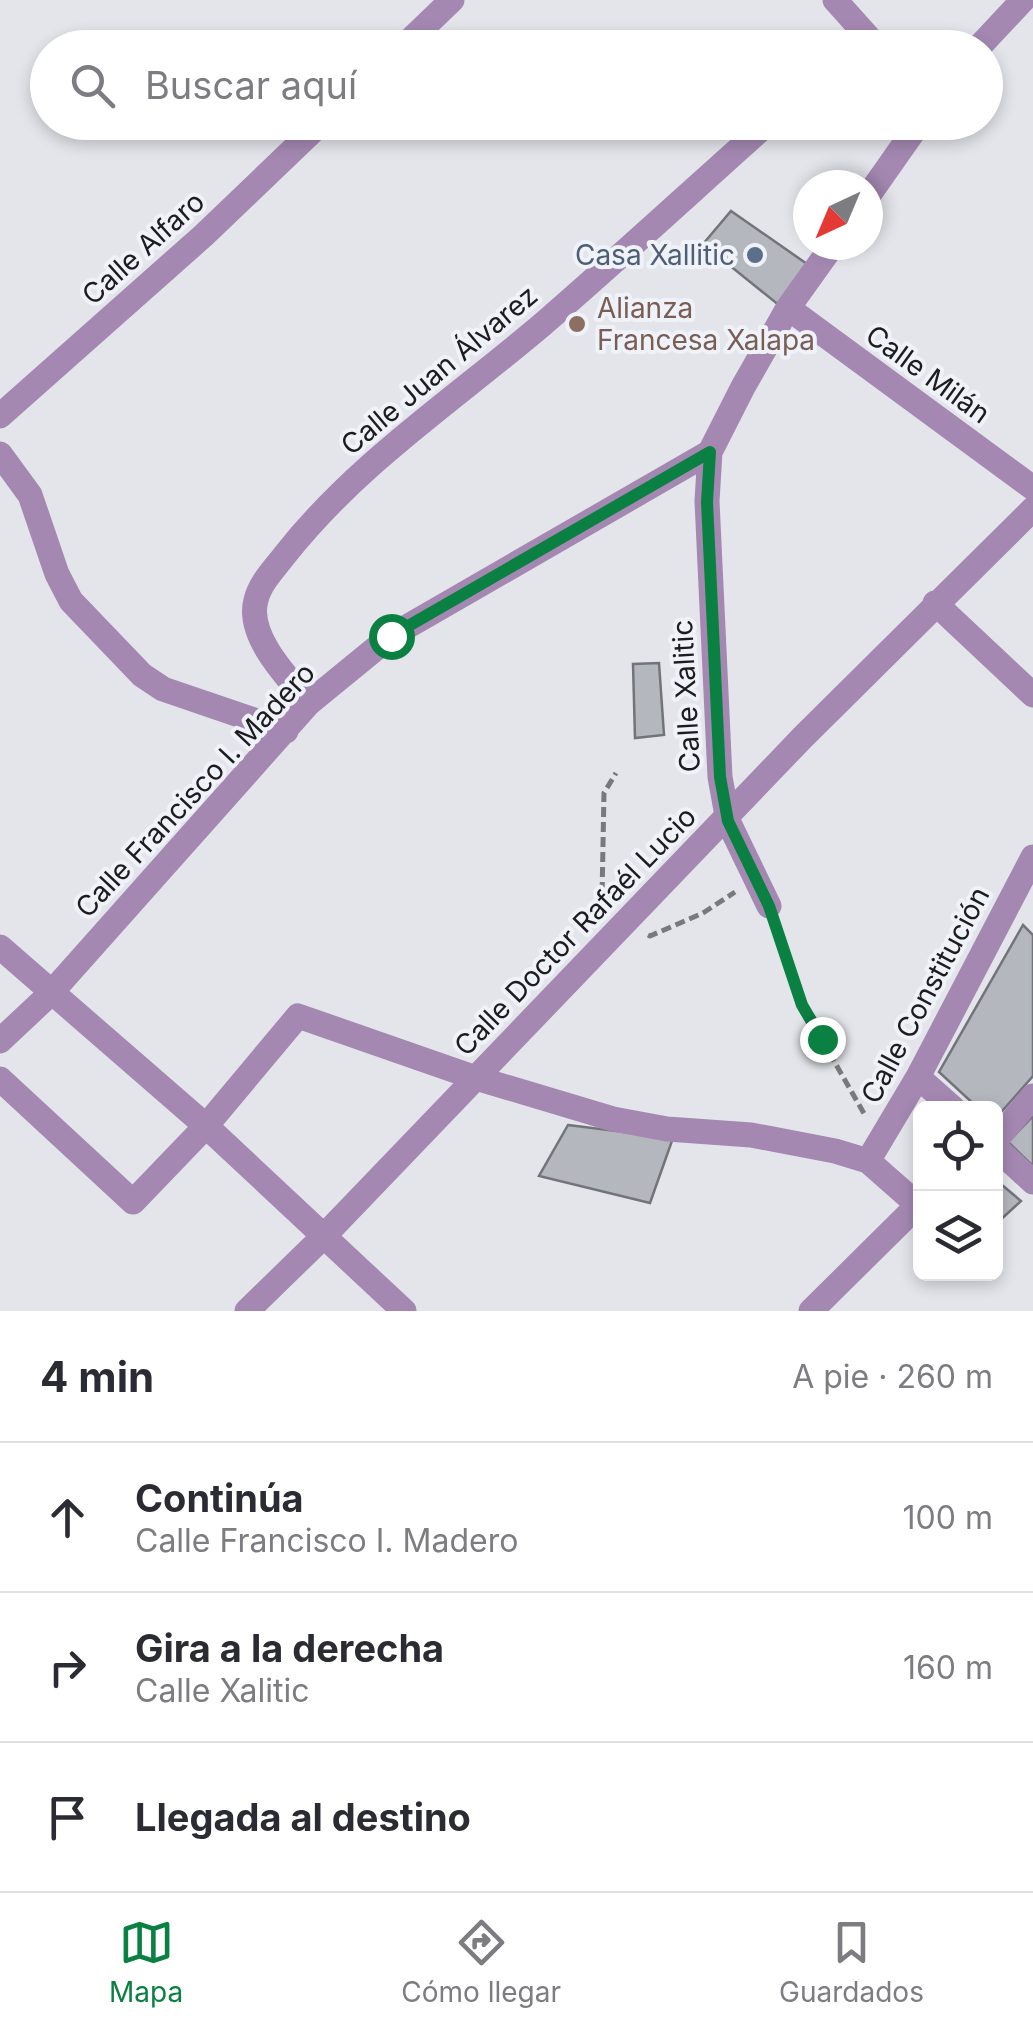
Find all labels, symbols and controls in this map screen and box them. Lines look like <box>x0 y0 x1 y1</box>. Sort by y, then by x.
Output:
search box <box>30 30 1003 140</box>
icon: search <box>65 58 120 113</box>
text: Buscar aquí <box>145 62 357 108</box>
north arrow <box>793 170 883 260</box>
street label: Calle Alfaro <box>75 184 211 312</box>
place label: Casa Xallitic <box>575 238 735 272</box>
marker: Casa Xallitic <box>744 244 766 266</box>
street label: Calle Juan Álvarez <box>333 277 544 462</box>
place label: Alianza Francesa Xalapa <box>597 291 815 357</box>
marker: Alianza Francesa Xalapa <box>566 313 588 335</box>
street label: Calle Milán <box>859 318 997 430</box>
route start <box>369 614 415 660</box>
street label: Calle Xalitic <box>665 619 707 773</box>
street label: Calle Francisco I. Madero <box>68 656 322 924</box>
street label: Calle Doctor Rafaél Lucio <box>447 799 703 1063</box>
street label: Calle Constitución <box>854 881 996 1109</box>
route end <box>800 1017 846 1063</box>
map controls <box>913 1101 1003 1281</box>
button: locate <box>913 1101 1003 1191</box>
button: layers <box>913 1191 1003 1281</box>
text: 4 min <box>40 1351 154 1402</box>
text: A pie · 260 m <box>792 1357 993 1396</box>
text: Continúa <box>135 1475 304 1521</box>
icon: ahead <box>40 1490 95 1545</box>
text: 100 m <box>903 1498 993 1537</box>
text: Calle Francisco I. Madero <box>135 1521 518 1560</box>
text: Gira a la derecha <box>135 1625 444 1671</box>
icon: right <box>40 1640 95 1695</box>
text: 160 m <box>903 1648 993 1687</box>
text: Calle Xalitic <box>135 1671 309 1710</box>
icon: arrive <box>40 1790 95 1845</box>
text: Llegada al destino <box>135 1794 471 1840</box>
tab: Mapa <box>109 1915 183 2009</box>
tab: Cómo llegar <box>401 1915 561 2009</box>
tab: Guardados <box>779 1915 924 2009</box>

